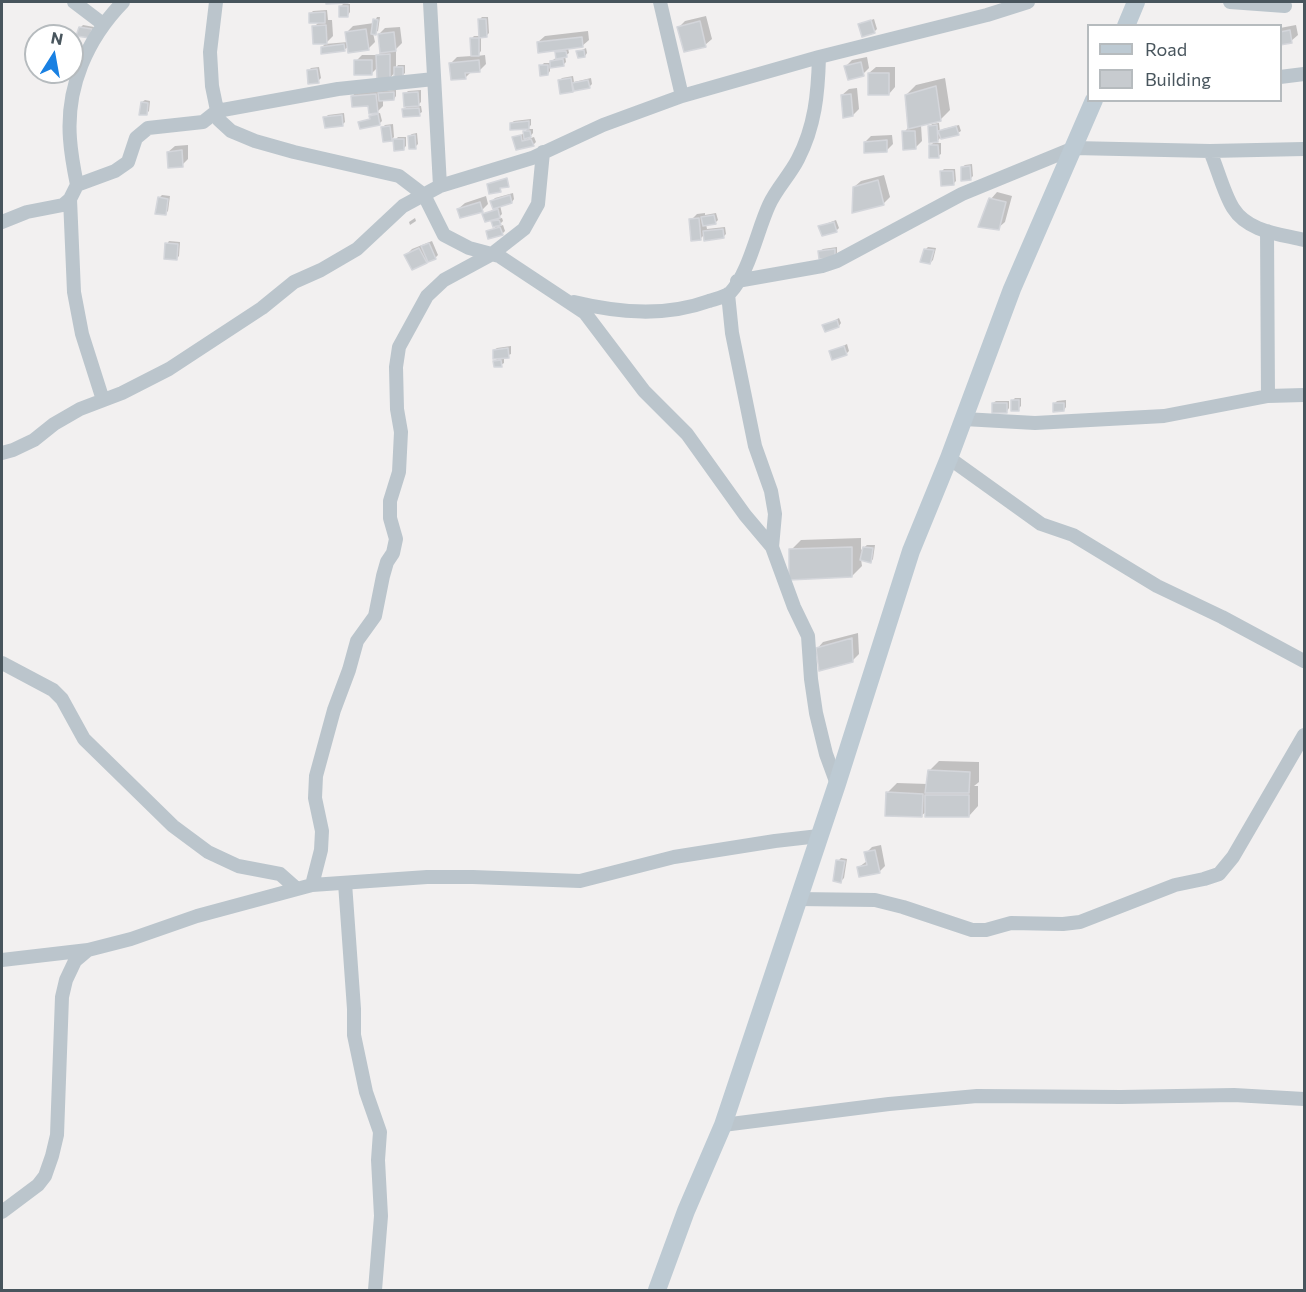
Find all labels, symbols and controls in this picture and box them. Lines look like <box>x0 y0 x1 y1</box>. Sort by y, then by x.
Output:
north arrow <box>24 24 84 84</box>
legend <box>1087 24 1282 102</box>
text: N <box>49 27 65 48</box>
text: Road <box>1145 38 1187 60</box>
text: Building <box>1145 68 1211 90</box>

